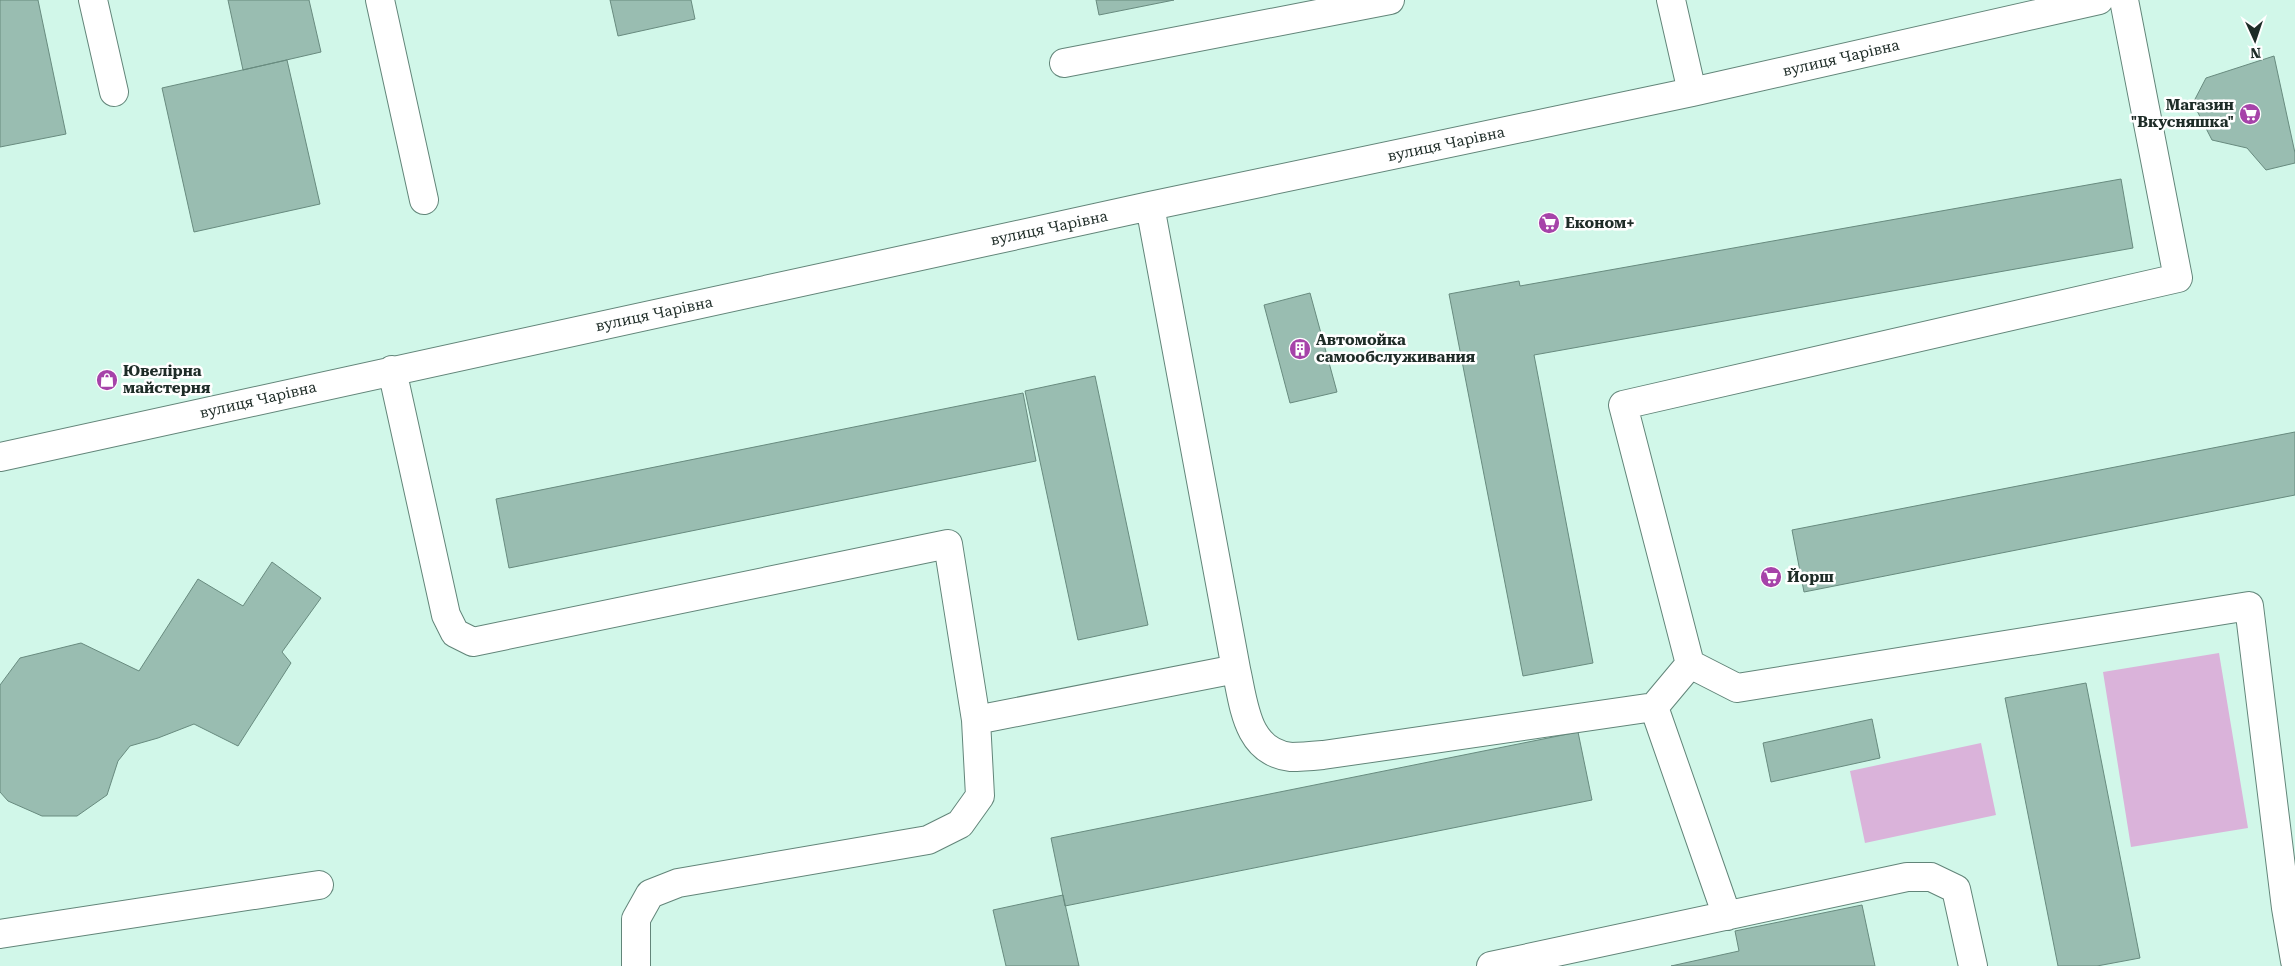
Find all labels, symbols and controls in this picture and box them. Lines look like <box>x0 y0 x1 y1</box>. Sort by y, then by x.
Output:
north arrow <box>2230 15 2280 65</box>
street label: вулиця Чарівна <box>1781 36 1901 80</box>
text: N <box>2250 45 2261 61</box>
place label: Магазин "Вкусняшка" <box>2131 96 2234 131</box>
supermarket icon: Магазин "Вкусняшка" <box>2238 102 2262 126</box>
street label: вулиця Чарівна <box>1386 123 1506 165</box>
street label: вулиця Чарівна <box>989 207 1109 249</box>
supermarket icon: Економ+ <box>1537 211 1561 235</box>
place label: Економ+ <box>1565 214 1635 232</box>
street label: вулиця Чарівна <box>594 293 714 335</box>
place label: Автомойка самообслуживания <box>1316 331 1476 366</box>
building icon: Автомойка самообслуживания <box>1288 337 1312 361</box>
place label: Ювелірна майстерня <box>123 362 211 397</box>
shop icon: Ювелірна майстерня <box>95 368 119 392</box>
street label: вулиця Чарівна <box>198 378 318 422</box>
supermarket icon: Йорш <box>1759 565 1783 589</box>
place label: Йорш <box>1787 568 1834 586</box>

